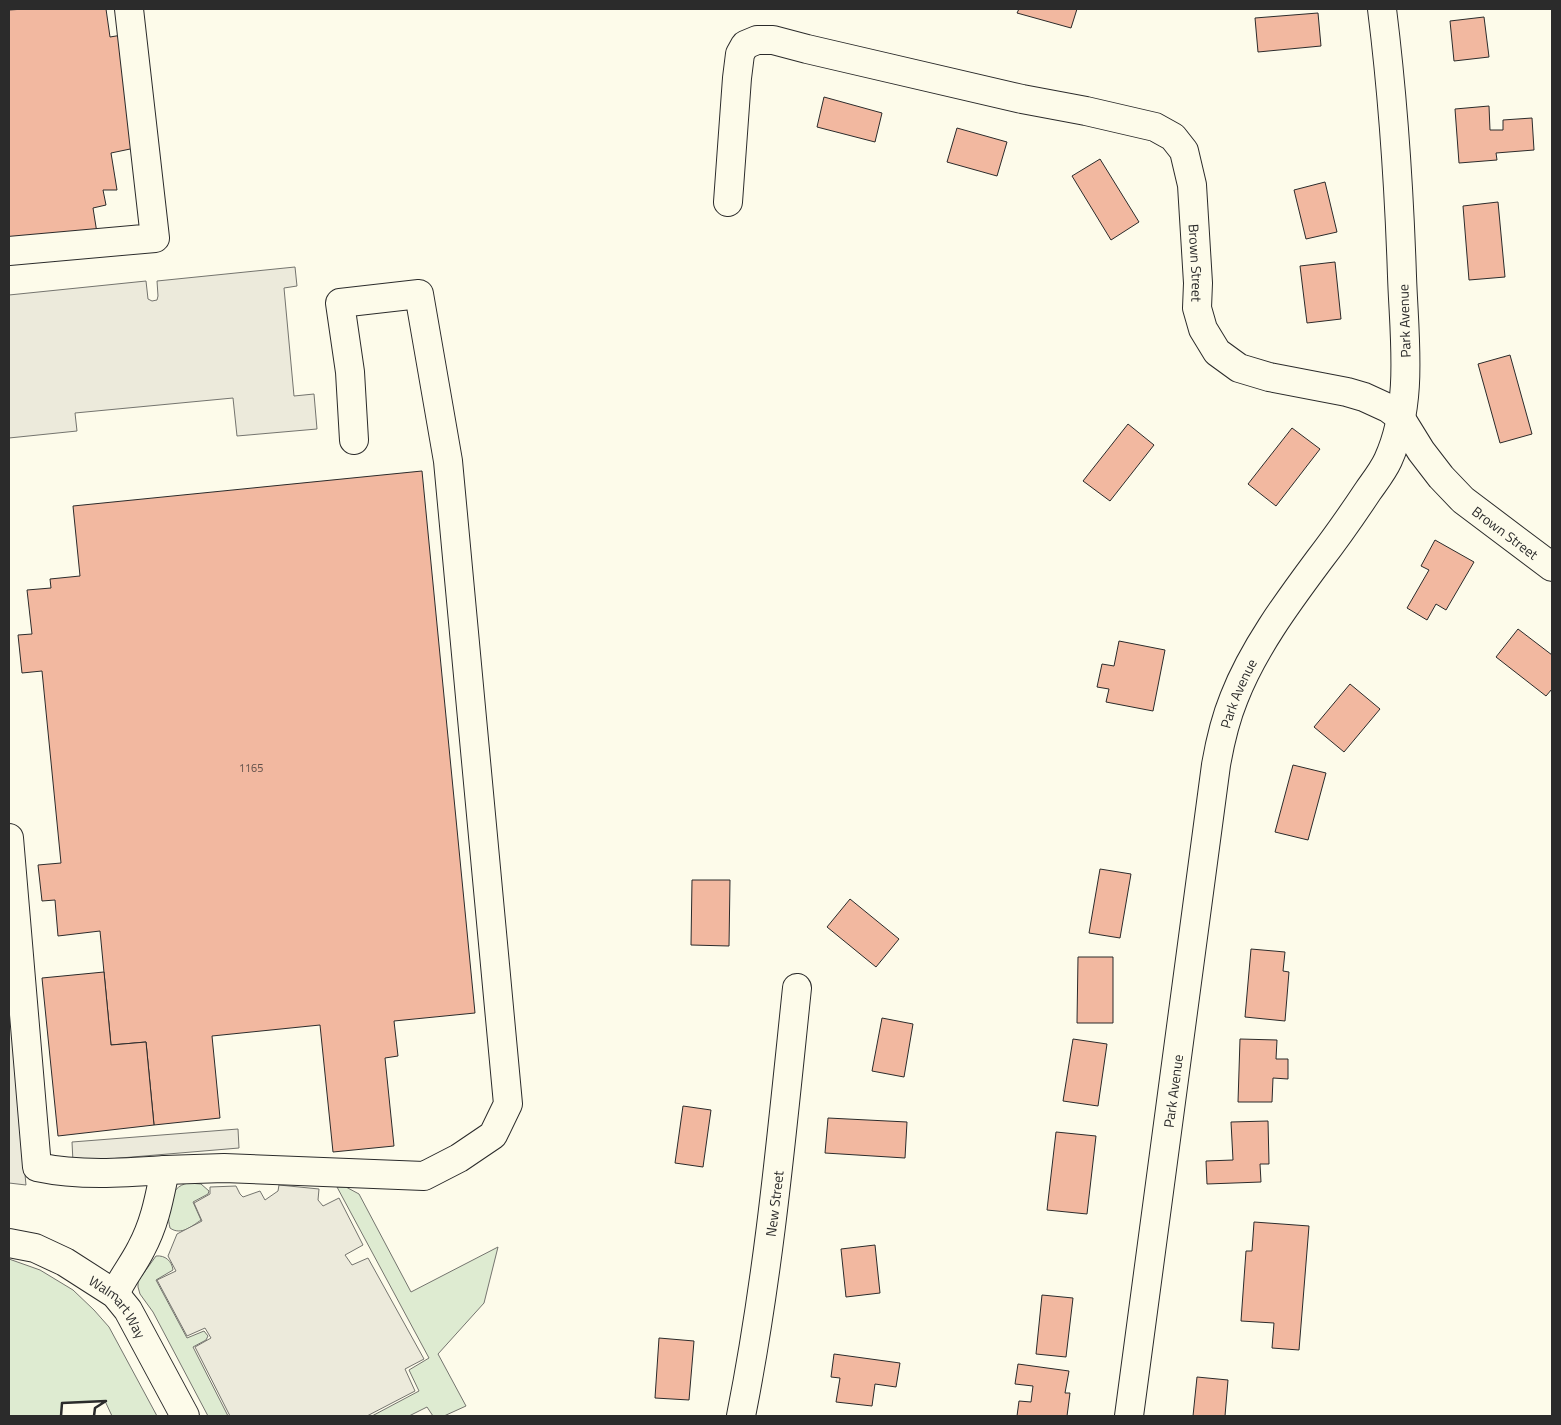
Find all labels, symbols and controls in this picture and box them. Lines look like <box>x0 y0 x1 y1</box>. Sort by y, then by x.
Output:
street label: Brown Street <box>1184 223 1208 302</box>
street label: Park Avenue <box>1392 284 1416 358</box>
street label: Brown Street <box>1468 500 1543 564</box>
street label: Park Avenue <box>1214 655 1261 730</box>
house number: 1165 <box>239 760 263 776</box>
street label: Park Avenue <box>1157 1053 1188 1129</box>
street label: New Street <box>759 1169 788 1238</box>
street label: Walmart Way <box>85 1270 152 1342</box>

